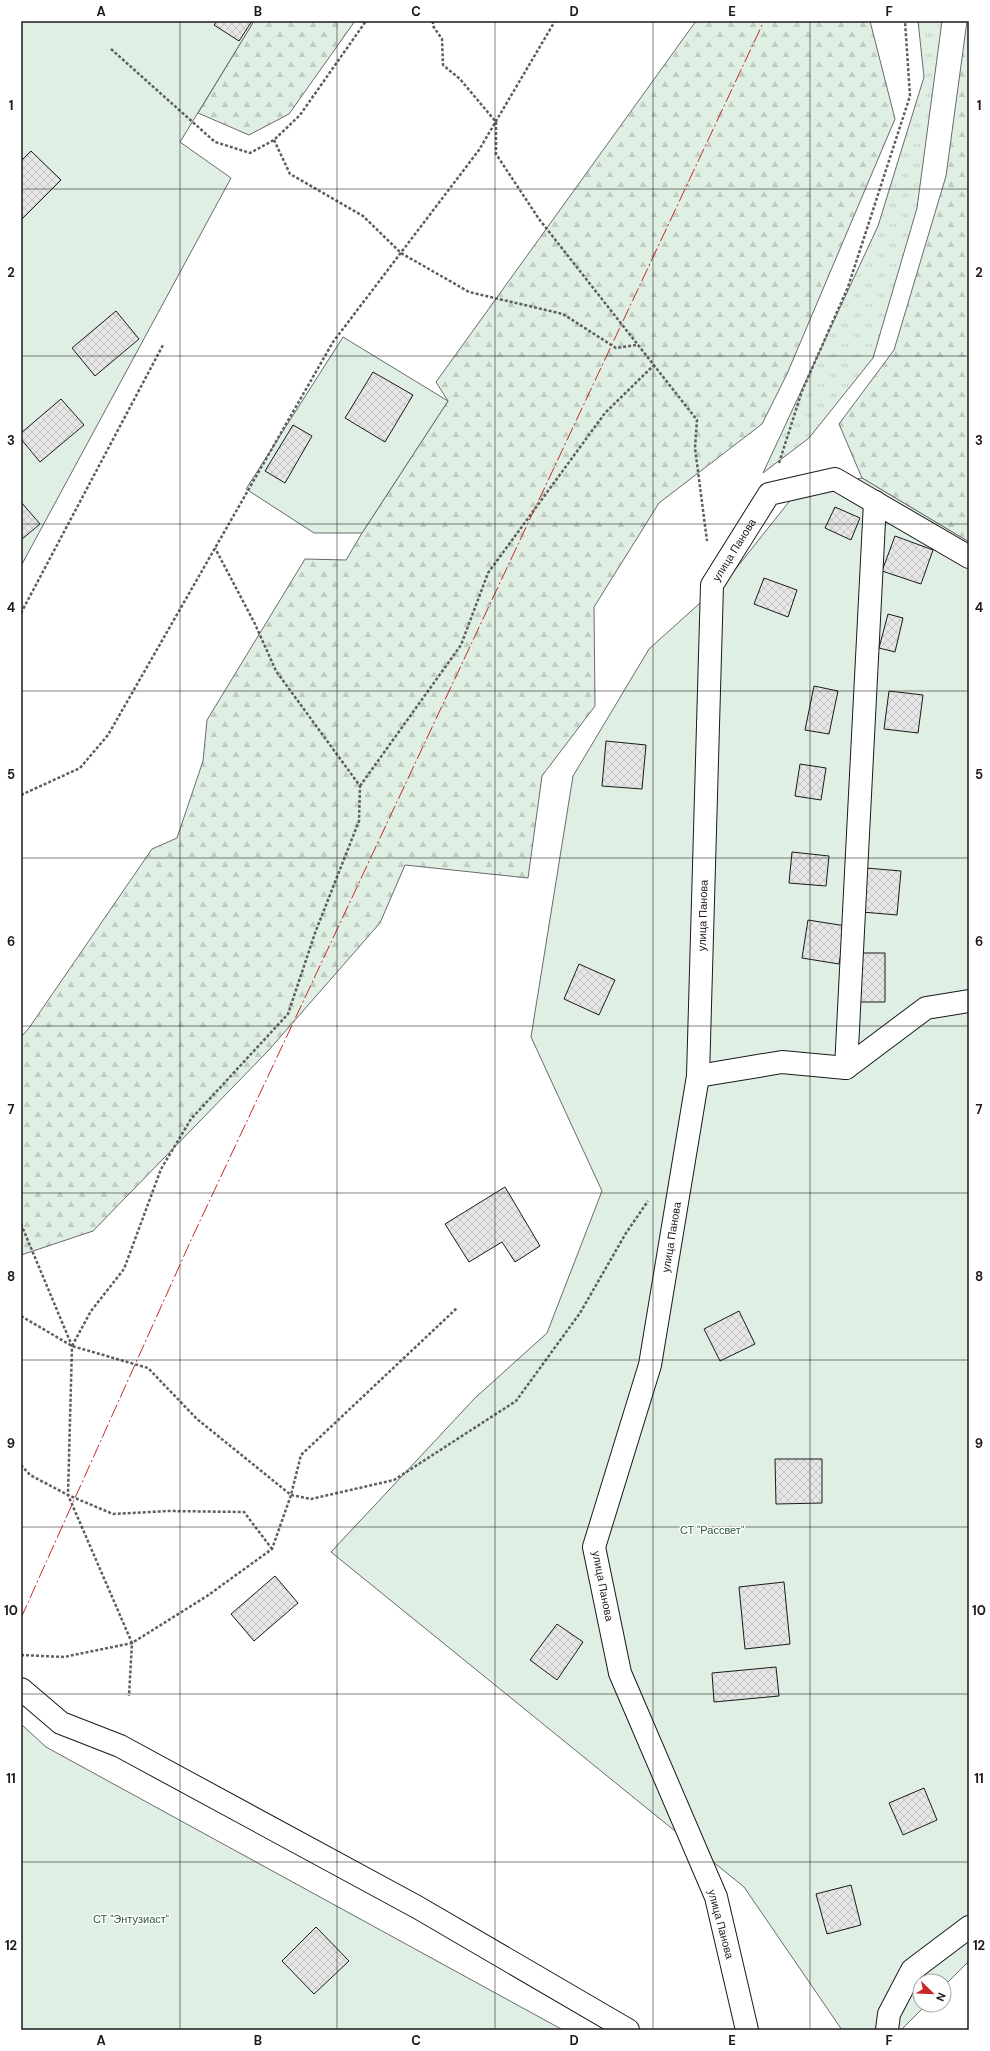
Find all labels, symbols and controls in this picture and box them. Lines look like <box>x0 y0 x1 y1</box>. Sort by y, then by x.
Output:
text: A <box>96 3 106 20</box>
text: B <box>254 3 262 20</box>
text: C <box>411 3 421 20</box>
text: D <box>569 3 579 20</box>
text: E <box>728 3 736 20</box>
text: F <box>885 3 893 20</box>
text: 1 <box>9 97 13 114</box>
text: 1 <box>977 97 981 114</box>
text: 2 <box>7 264 15 281</box>
text: 2 <box>975 264 983 281</box>
text: 3 <box>7 432 15 449</box>
text: 3 <box>975 432 983 449</box>
street label: улица Панова <box>709 515 759 584</box>
text: 4 <box>7 599 15 616</box>
text: 4 <box>975 599 983 616</box>
text: 5 <box>7 766 15 783</box>
text: 5 <box>975 766 983 783</box>
street label: улица Панова <box>695 879 711 951</box>
text: 6 <box>7 933 15 950</box>
text: 6 <box>975 933 983 950</box>
text: 7 <box>8 1101 15 1118</box>
text: 7 <box>976 1101 983 1118</box>
street label: улица Панова <box>658 1200 684 1273</box>
text: 8 <box>7 1268 15 1285</box>
text: 8 <box>975 1268 983 1285</box>
text: 9 <box>7 1435 15 1452</box>
text: 9 <box>975 1435 983 1452</box>
park label: СТ "Рассвет" <box>680 1523 744 1537</box>
street label: улица Панова <box>589 1550 617 1623</box>
text: 10 <box>4 1602 18 1619</box>
text: 10 <box>972 1602 986 1619</box>
text: 11 <box>6 1770 16 1787</box>
text: 11 <box>974 1770 984 1787</box>
street label: улица Панова <box>705 1888 737 1961</box>
park label: СТ "Энтузиаст" <box>93 1912 169 1926</box>
text: 12 <box>5 1937 17 1954</box>
text: 12 <box>973 1937 985 1954</box>
north arrow <box>912 1973 952 2013</box>
text: N <box>933 1990 949 2003</box>
text: A <box>96 2032 106 2049</box>
text: B <box>254 2032 262 2049</box>
text: C <box>411 2032 421 2049</box>
text: D <box>569 2032 579 2049</box>
text: E <box>728 2032 736 2049</box>
text: F <box>885 2032 893 2049</box>

